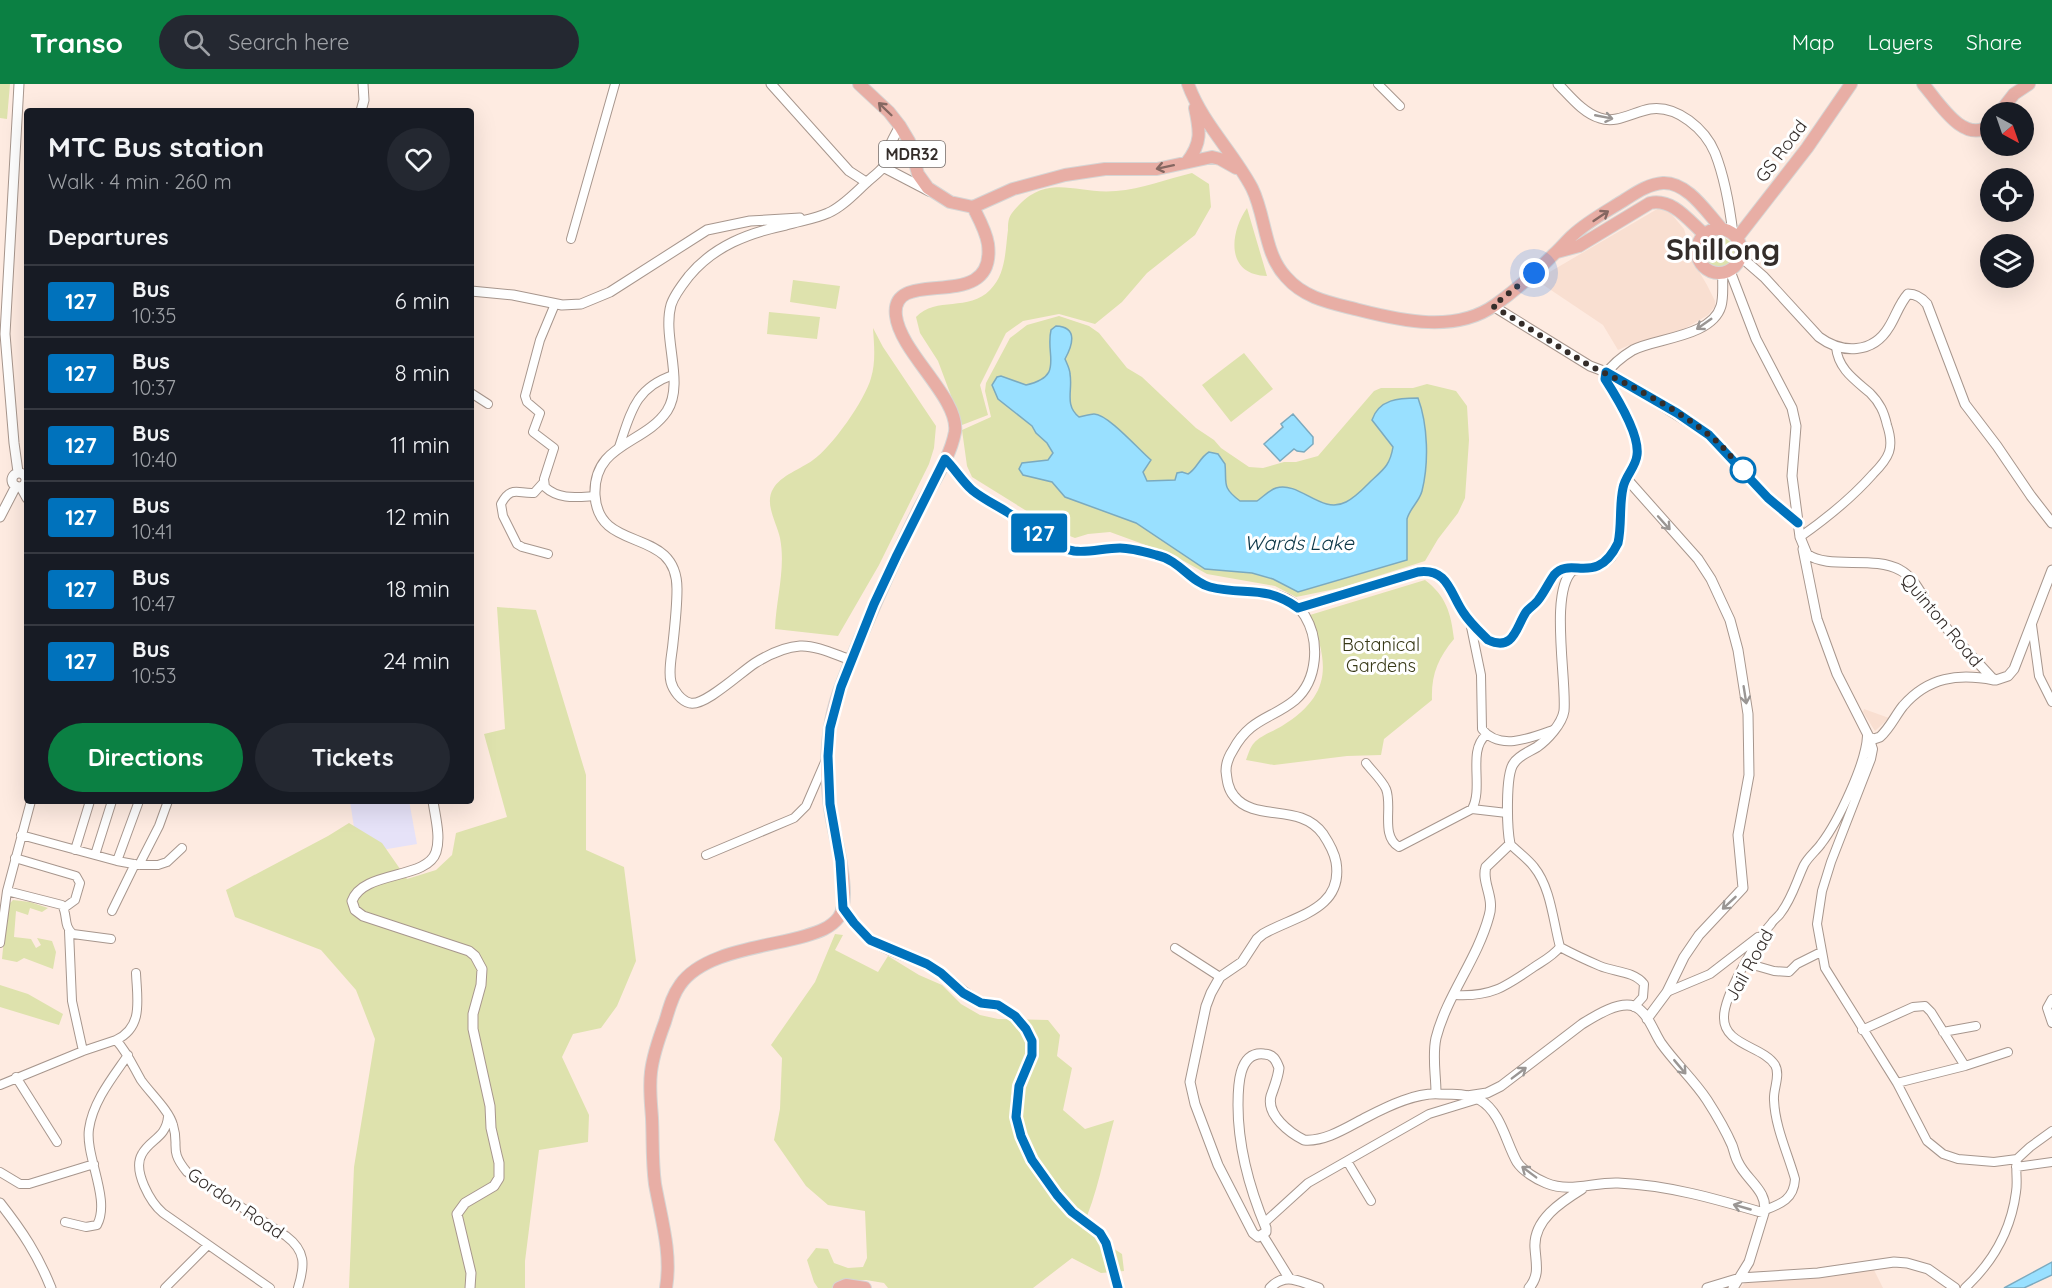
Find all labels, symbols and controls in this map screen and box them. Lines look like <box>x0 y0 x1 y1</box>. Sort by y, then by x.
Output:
search box <box>159 15 579 69</box>
text: Transo <box>30 25 123 60</box>
icon: search <box>180 26 213 59</box>
text: Search here <box>228 28 349 56</box>
text: Map <box>1792 29 1835 55</box>
text: Layers <box>1868 29 1933 55</box>
text: Share <box>1966 29 2022 55</box>
one-way arrow <box>877 101 892 116</box>
north arrow <box>1980 102 2034 156</box>
map controls <box>1980 102 2034 288</box>
one-way arrow <box>1594 112 1613 123</box>
street label: GS Road <box>1750 115 1812 187</box>
button: heart <box>387 128 450 191</box>
text: MTC Bus station <box>48 129 264 164</box>
road number: MDR32 <box>879 141 945 167</box>
one-way arrow <box>1156 162 1175 173</box>
button: locate <box>1980 168 2034 222</box>
text: Walk · 4 min · 260 m <box>48 169 232 194</box>
one-way arrow <box>1592 209 1609 221</box>
text: Departures <box>48 223 169 251</box>
district label: Shillong <box>1666 230 1780 268</box>
button: layers <box>1980 234 2034 288</box>
your location <box>1519 258 1549 288</box>
text: Bus <box>132 275 170 303</box>
text: 6 min <box>395 287 450 315</box>
text: 127 <box>65 288 97 314</box>
text: 10:35 <box>132 303 176 328</box>
one-way arrow <box>1696 318 1712 330</box>
text: Bus <box>132 347 170 375</box>
text: 8 min <box>395 359 450 387</box>
text: 127 <box>65 360 97 386</box>
text: 10:37 <box>132 375 176 400</box>
text: Bus <box>132 419 170 447</box>
text: 11 min <box>390 431 450 459</box>
text: 127 <box>65 432 97 458</box>
text: 10:40 <box>132 447 177 472</box>
unlabelled marker <box>1730 457 1756 483</box>
text: Bus <box>132 491 170 519</box>
text: 12 min <box>386 503 450 531</box>
text: 127 <box>65 504 97 530</box>
line badge: 127 <box>1004 514 1074 552</box>
one-way arrow <box>1657 515 1671 530</box>
text: 10:41 <box>132 519 173 544</box>
text: 127 <box>1023 520 1055 546</box>
water label: Wards Lake <box>1244 530 1355 555</box>
text: Bus <box>132 563 170 591</box>
street label: Quinton Road <box>1896 568 1988 672</box>
text: 18 min <box>386 575 450 603</box>
text: 127 <box>65 576 97 602</box>
text: 10:47 <box>132 591 175 616</box>
park label: Botanical Gardens <box>1342 633 1420 677</box>
text: Bus <box>132 635 170 663</box>
text: 24 min <box>383 647 450 675</box>
text: 127 <box>65 648 97 674</box>
text: 10:53 <box>132 663 176 688</box>
one-way arrow <box>1739 685 1750 704</box>
button: Directions <box>48 723 243 792</box>
button: Tickets <box>255 723 450 792</box>
one-way arrow <box>1722 896 1737 910</box>
street label: Jail Road <box>1720 925 1778 1005</box>
one-way arrow <box>1673 1059 1687 1074</box>
one-way arrow <box>1511 1067 1527 1079</box>
street label: Gordon Road <box>183 1162 289 1244</box>
one-way arrow <box>1522 1166 1538 1178</box>
one-way arrow <box>1733 1201 1752 1212</box>

